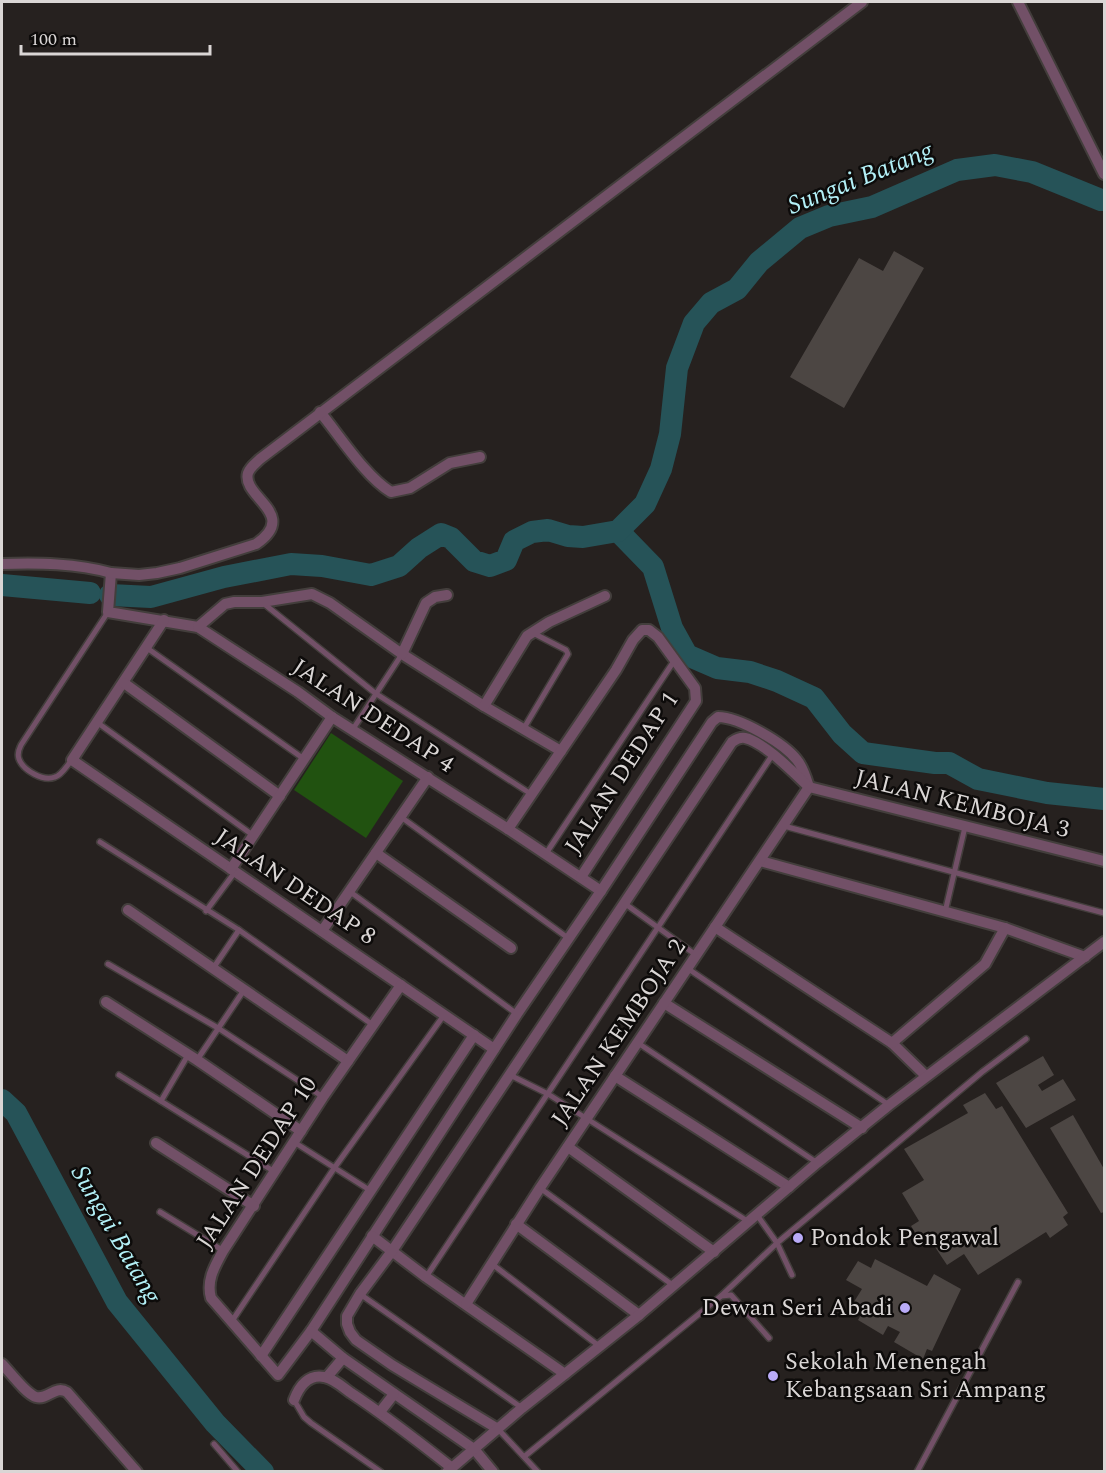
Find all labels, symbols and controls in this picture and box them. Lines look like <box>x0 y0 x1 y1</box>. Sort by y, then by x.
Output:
scale bar <box>21 18 210 56</box>
text: 100 m <box>30 26 77 53</box>
water label: Sungai Batang <box>781 130 940 225</box>
street label: JALAN DEDAP 4 <box>284 650 462 782</box>
street label: JALAN DEDAP 1 <box>556 684 688 862</box>
street label: JALAN KEMBOJA 3 <box>851 760 1073 848</box>
street label: JALAN DEDAP 8 <box>207 820 383 954</box>
street label: JALAN KEMBOJA 2 <box>543 932 695 1134</box>
street label: JALAN DEDAP 10 <box>188 1069 326 1257</box>
water label: Sungai Batang <box>60 1157 173 1312</box>
place label: Pondok Pengawal <box>810 1220 999 1256</box>
marker: Pondok Pengawal <box>791 1231 805 1245</box>
place label: Dewan Seri Abadi <box>701 1290 893 1326</box>
marker: Dewan Seri Abadi <box>898 1301 912 1315</box>
place label: Sekolah Menengah Kebangsaan Sri Ampang <box>785 1344 1046 1408</box>
marker: Sekolah Menengah Kebangsaan Sri Ampang <box>766 1369 780 1383</box>

